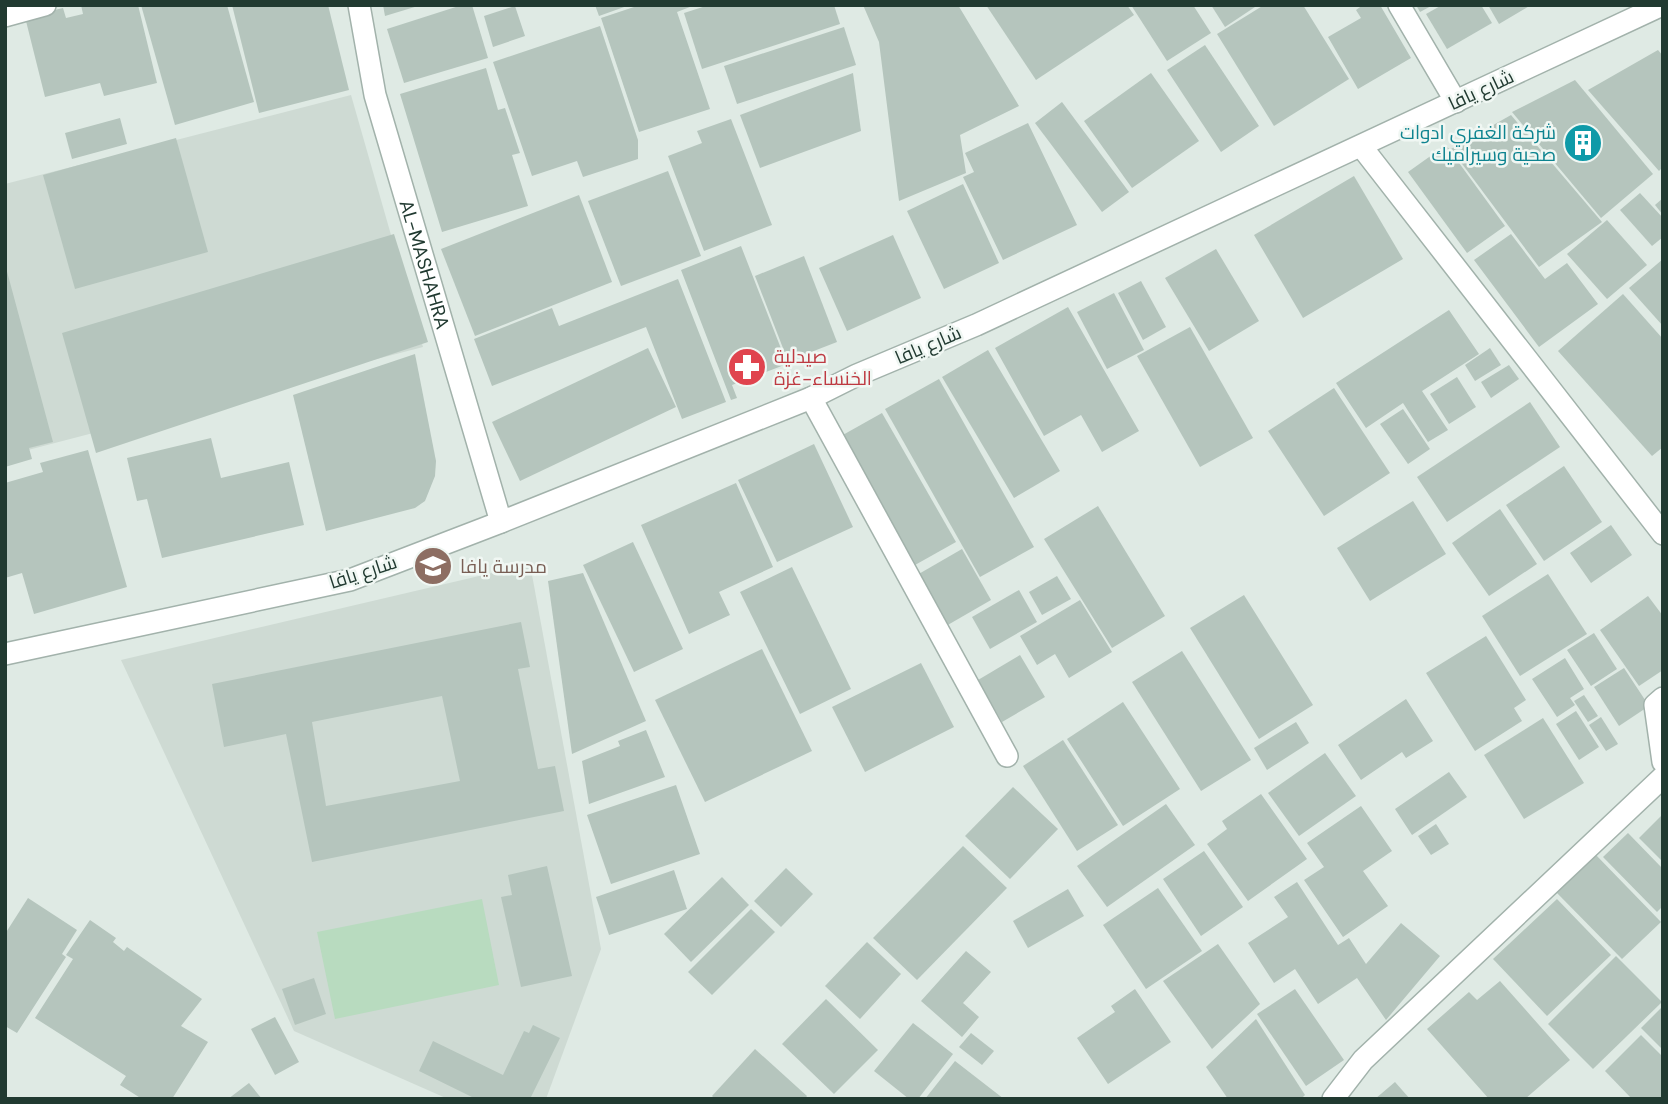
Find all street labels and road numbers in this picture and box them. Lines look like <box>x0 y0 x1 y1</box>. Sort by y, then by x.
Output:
street label: شارع يافا <box>1444 64 1518 117</box>
street label: AL-MASHAHRA <box>394 197 456 332</box>
street label: شارع يافا <box>891 320 965 371</box>
street label: شارع يافا <box>326 549 400 596</box>

